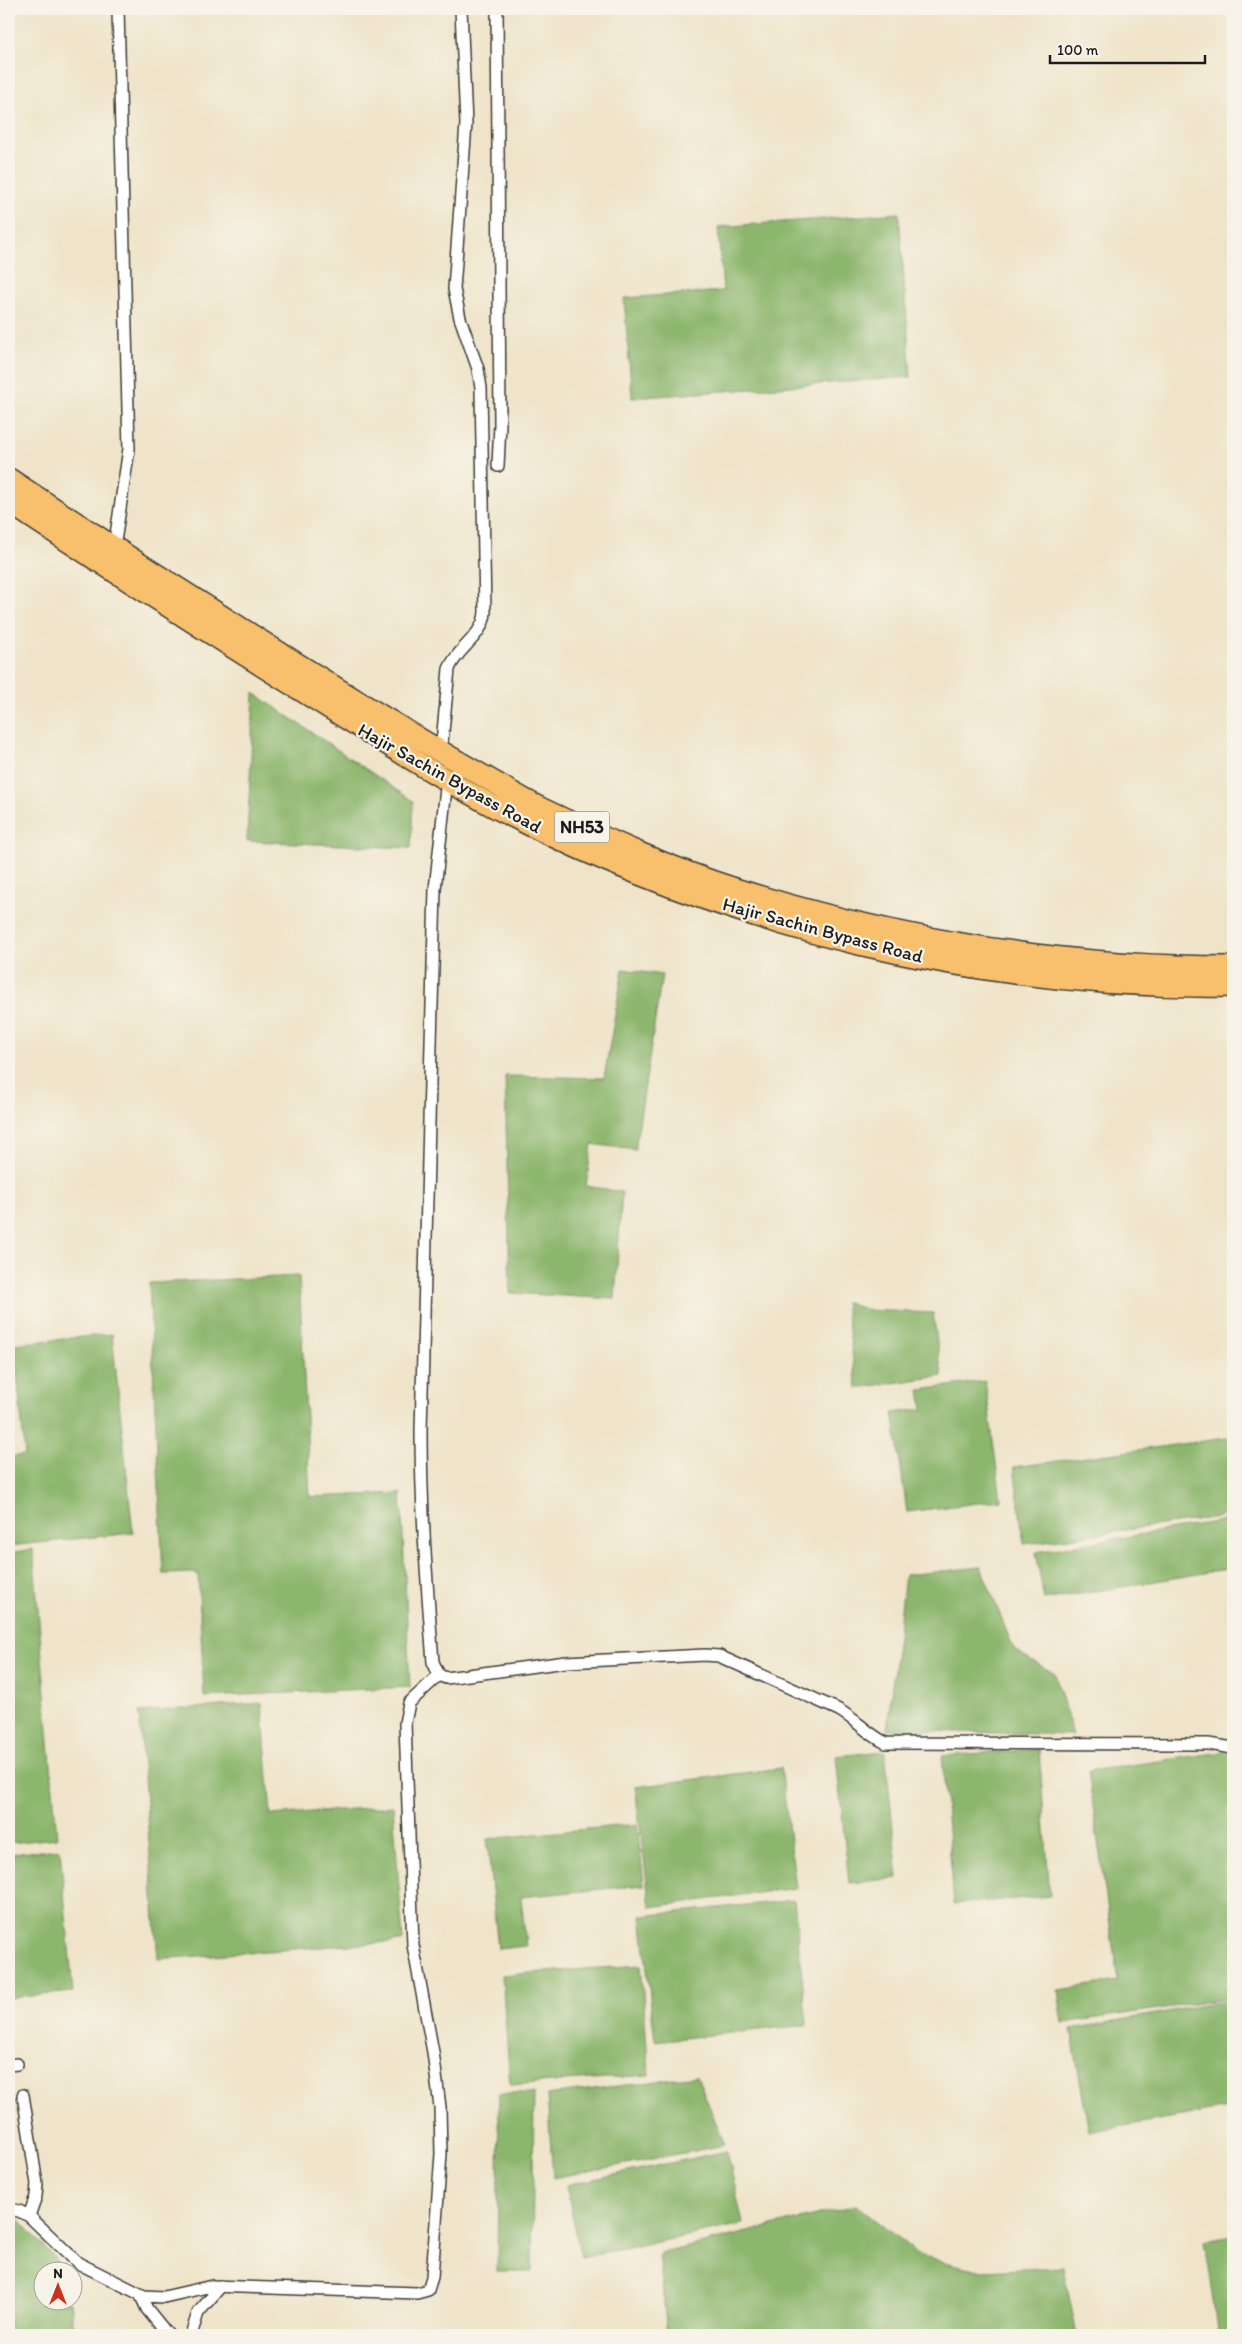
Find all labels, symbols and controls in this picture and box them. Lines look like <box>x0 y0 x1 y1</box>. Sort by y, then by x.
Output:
scale bar <box>1050 32 1204 64</box>
text: 100 m <box>1057 41 1099 59</box>
street label: Hajir Sachin Bypass Road <box>354 718 546 838</box>
road number: NH53 <box>554 812 610 842</box>
street label: Hajir Sachin Bypass Road <box>720 892 926 968</box>
north arrow <box>32 2262 82 2312</box>
text: N <box>53 2265 63 2282</box>

